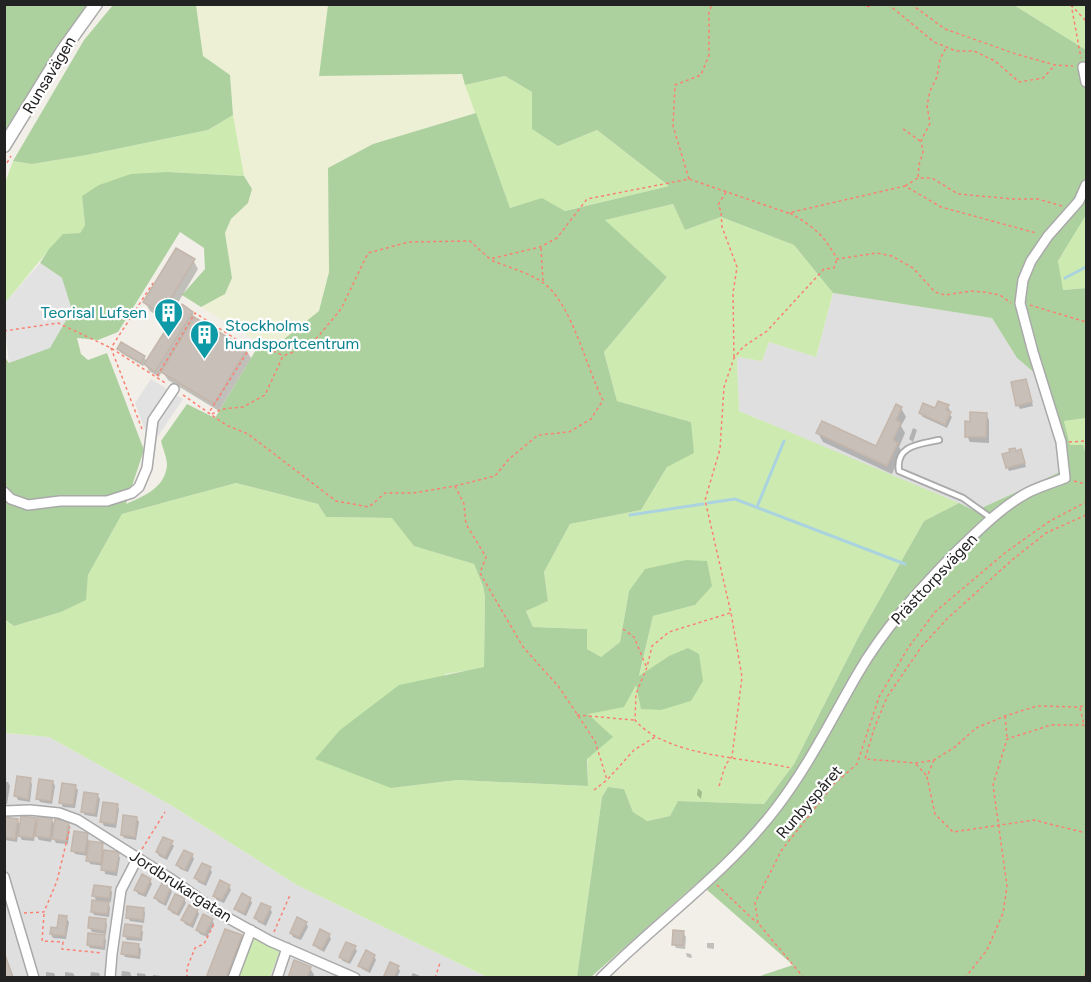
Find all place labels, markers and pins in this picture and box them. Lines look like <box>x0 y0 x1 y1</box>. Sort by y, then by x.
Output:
building icon: Teorisal Lufsen <box>152 296 184 338</box>
place label: Teorisal Lufsen <box>41 303 147 322</box>
place label: Stockholms hundsportcentrum <box>225 316 359 353</box>
building icon: Stockholms hundsportcentrum <box>188 318 220 360</box>

